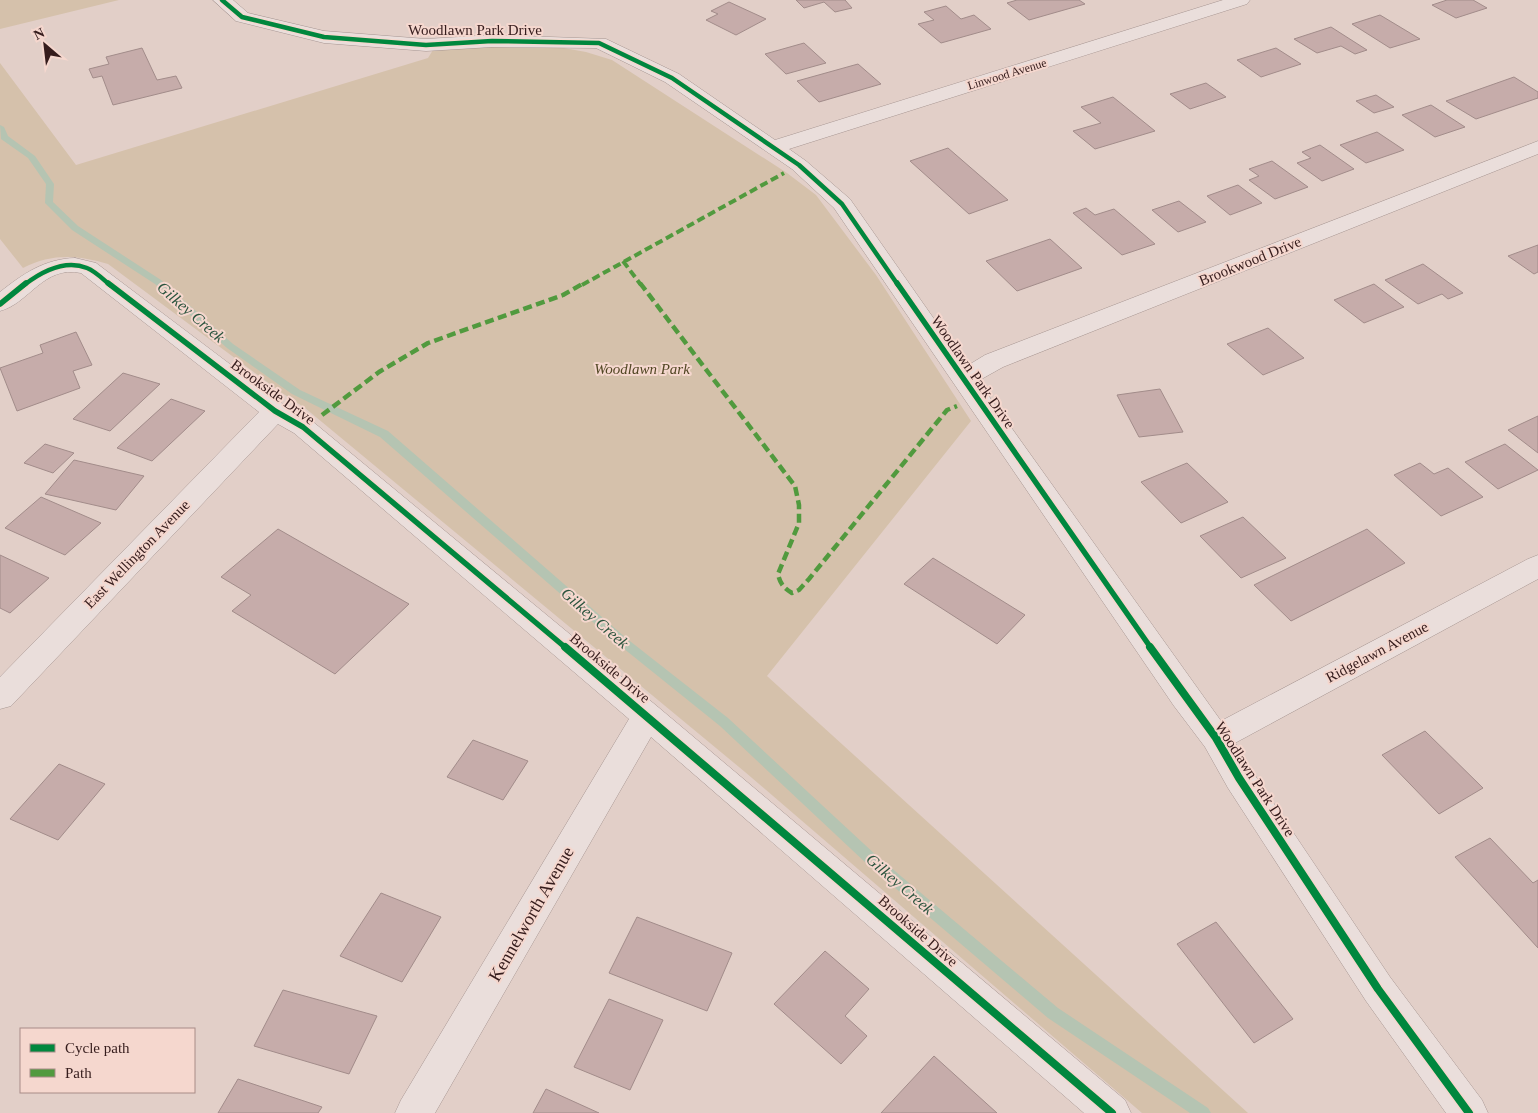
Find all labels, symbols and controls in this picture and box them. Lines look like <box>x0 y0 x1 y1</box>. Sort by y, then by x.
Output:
north arrow <box>20 20 70 70</box>
street label: Woodlawn Park Drive <box>408 22 542 38</box>
text: N <box>31 25 47 43</box>
street label: Linwood Avenue <box>966 55 1048 93</box>
street label: Brookwood Drive <box>1197 233 1304 289</box>
water label: Gilkey Creek <box>153 278 229 347</box>
street label: Woodlawn Park Drive <box>928 313 1018 432</box>
street label: Brookside Drive <box>228 356 318 428</box>
park label: Woodlawn Park <box>594 361 690 377</box>
street label: East Wellington Avenue <box>81 496 193 611</box>
water label: Gilkey Creek <box>557 584 633 653</box>
street label: Ridgelawn Avenue <box>1323 618 1431 686</box>
street label: Brookside Drive <box>567 630 654 706</box>
street label: Woodlawn Park Drive <box>1212 719 1298 840</box>
street label: Kennelworth Avenue <box>484 843 578 985</box>
water label: Gilkey Creek <box>862 850 938 919</box>
street label: Brookside Drive <box>875 892 961 970</box>
legend <box>20 1028 195 1093</box>
text: Cycle path <box>65 1040 130 1056</box>
text: Path <box>65 1065 92 1081</box>

